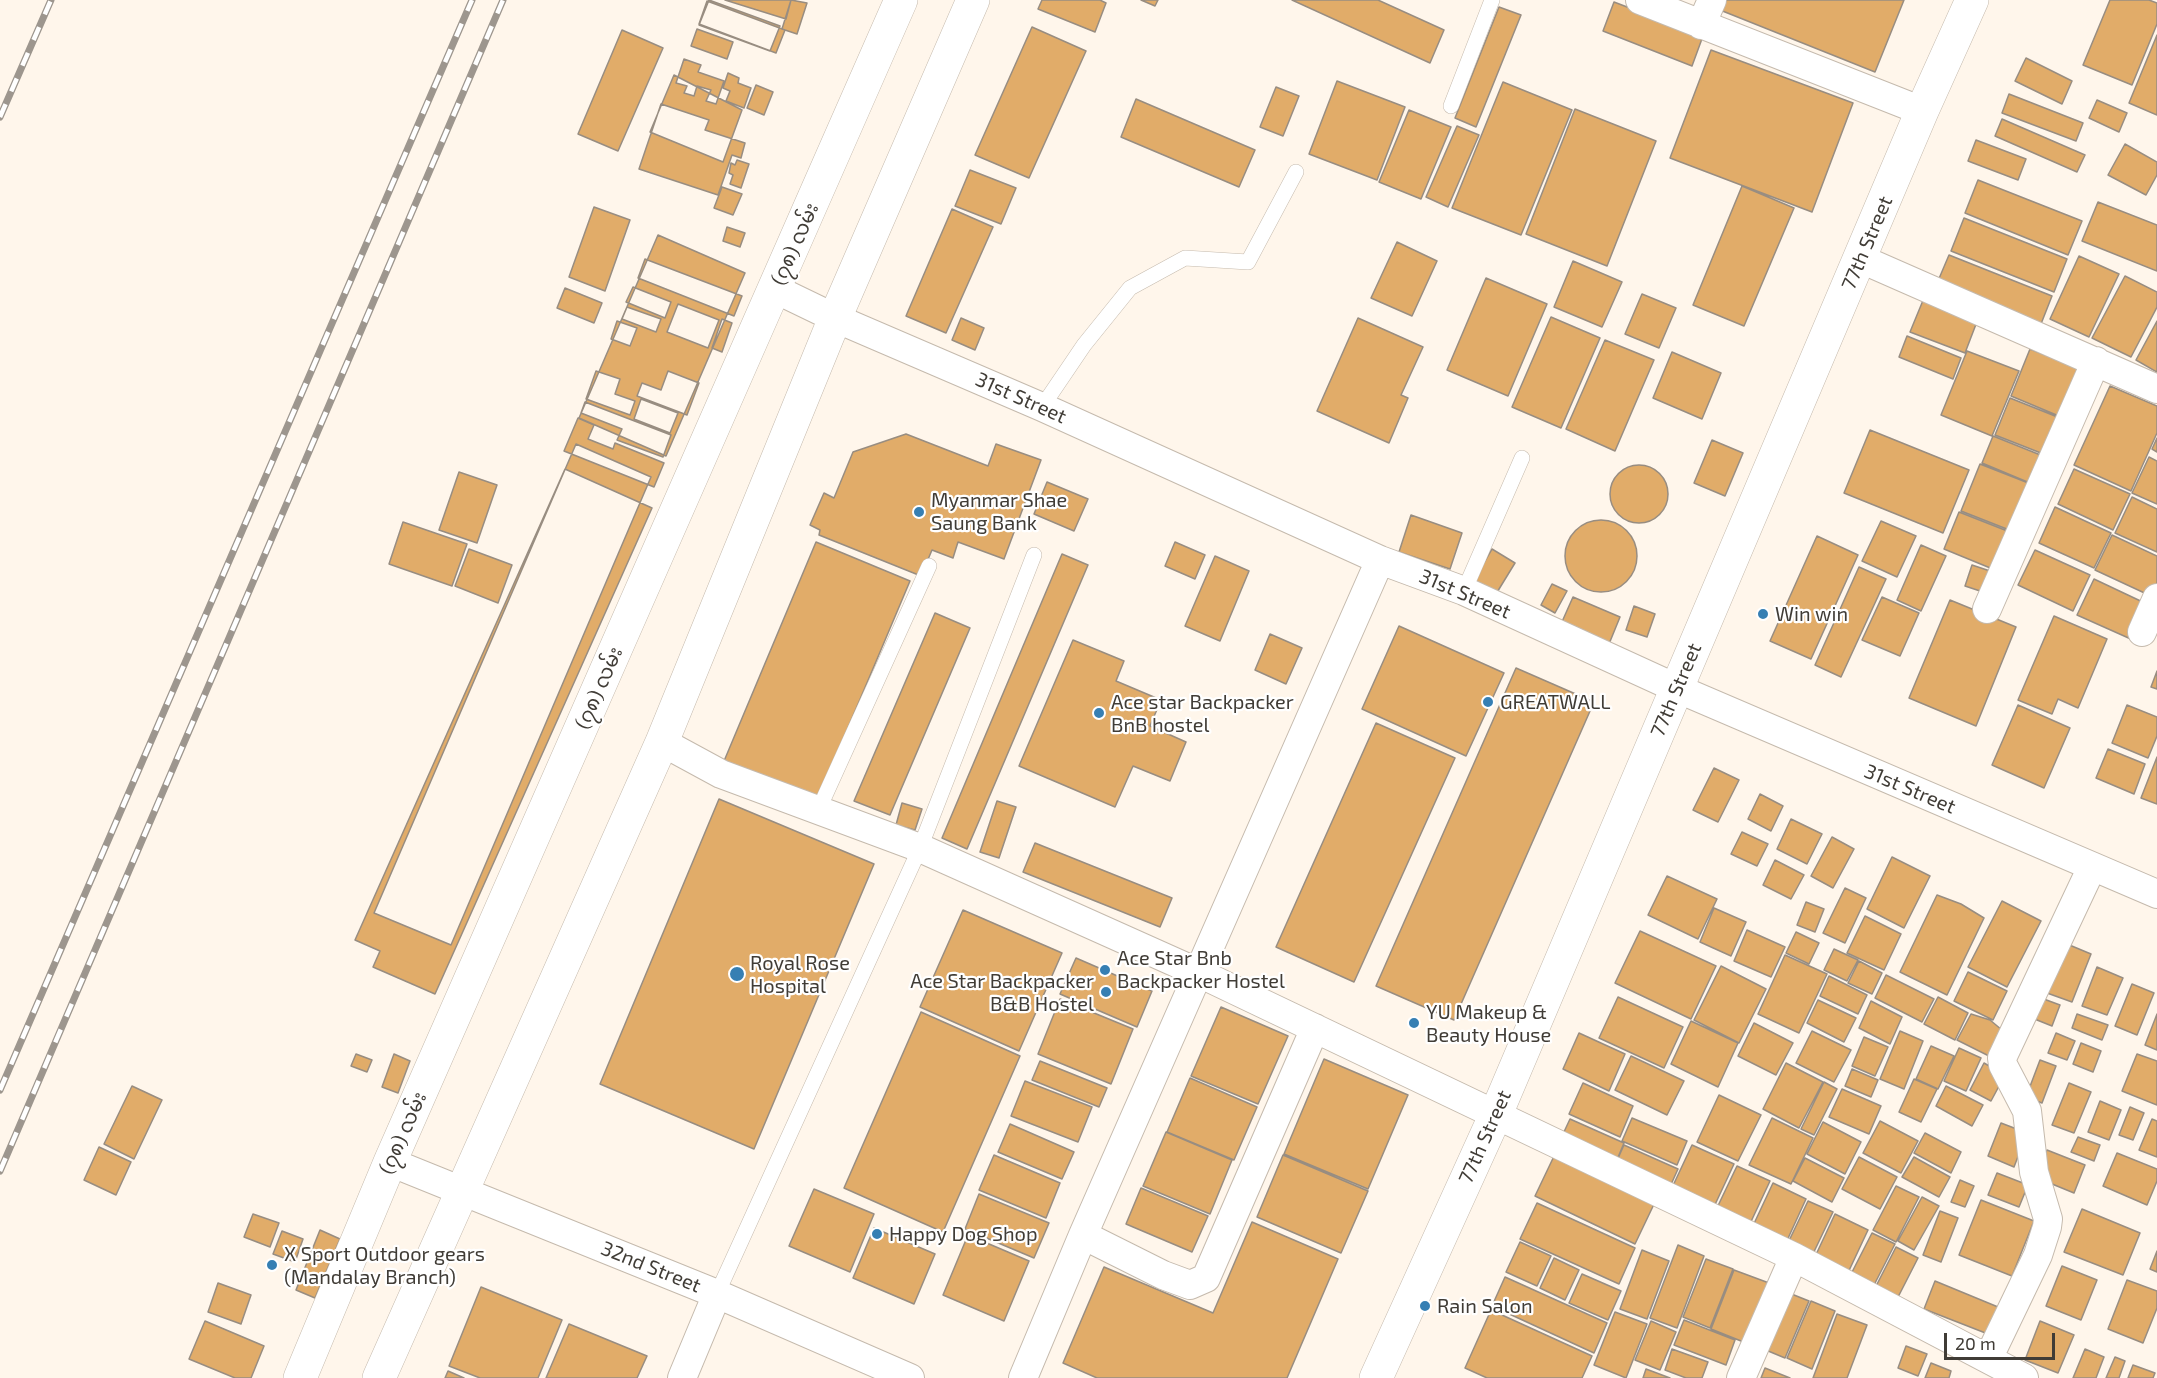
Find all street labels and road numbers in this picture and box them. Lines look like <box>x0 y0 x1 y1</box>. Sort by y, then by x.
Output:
street label: 77th Street <box>1836 192 1898 294</box>
street label: (၇၈) လမ်း <box>766 199 824 289</box>
street label: 31st Street <box>972 367 1070 429</box>
street label: 31st Street <box>1416 564 1514 624</box>
street label: 77th Street <box>1645 639 1707 741</box>
street label: (၇၈) လမ်း <box>570 643 628 733</box>
street label: 31st Street <box>1861 759 1959 819</box>
street label: 77th Street <box>1454 1087 1516 1187</box>
street label: (၇၈) လမ်း <box>374 1088 432 1178</box>
street label: 32nd Street <box>598 1236 704 1298</box>

